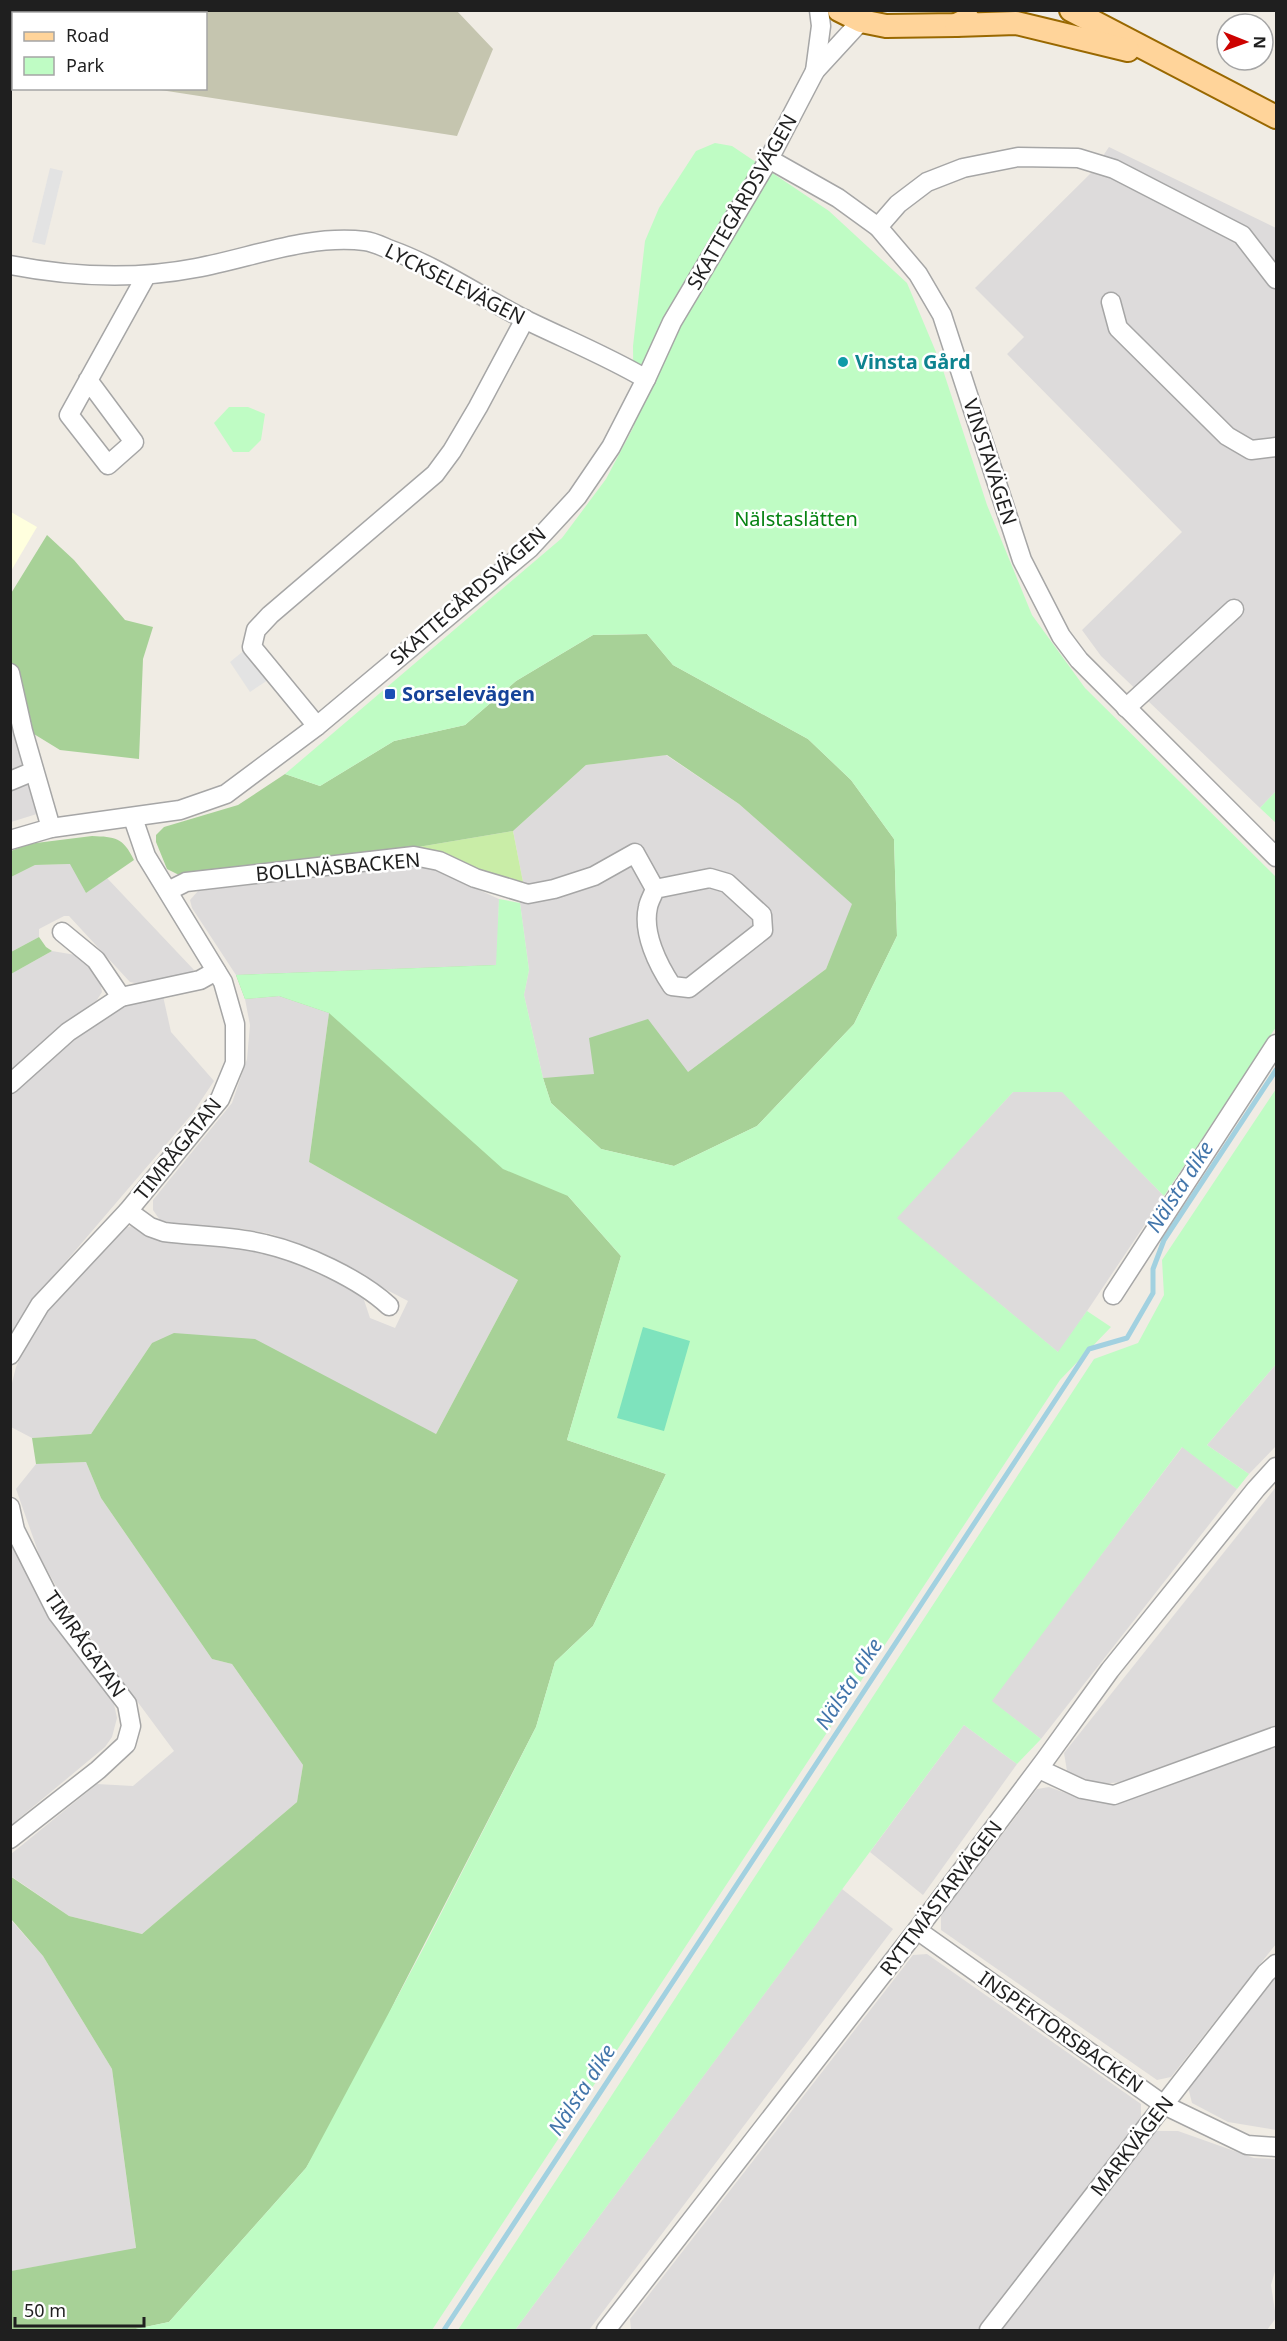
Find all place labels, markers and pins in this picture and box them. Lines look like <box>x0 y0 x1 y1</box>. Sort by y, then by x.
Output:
place label: Vinsta Gård <box>855 348 971 375</box>
marker: Vinsta Gård <box>836 355 850 369</box>
place label: Sorselevägen <box>402 680 535 707</box>
marker: Sorselevägen <box>383 687 397 701</box>

